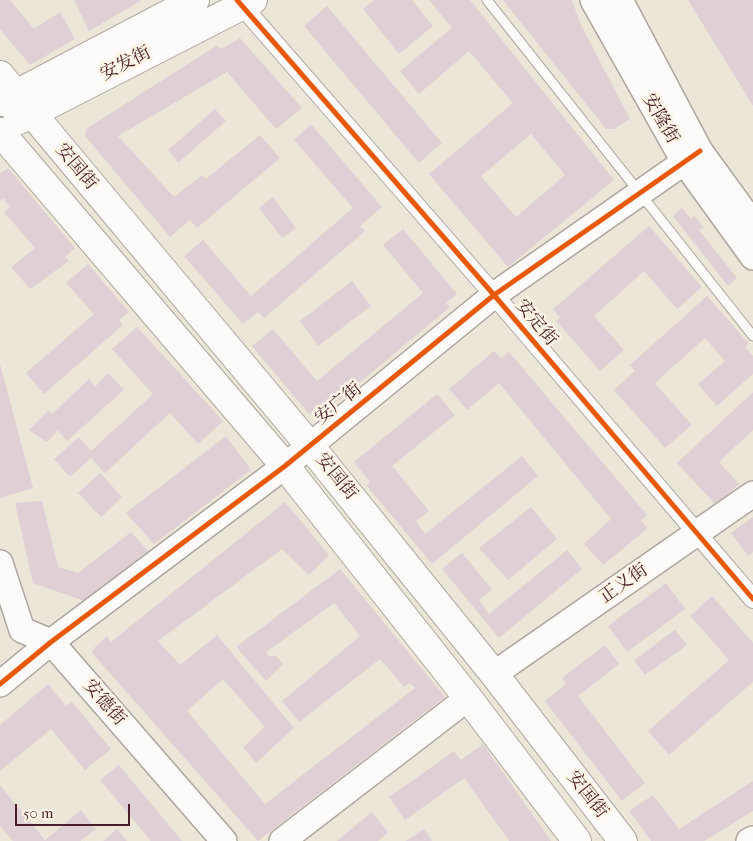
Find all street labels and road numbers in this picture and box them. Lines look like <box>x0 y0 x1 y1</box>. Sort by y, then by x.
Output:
street label: 安发街 <box>97 42 155 86</box>
street label: 安隆街 <box>637 90 683 148</box>
street label: 安国街 <box>50 139 102 195</box>
street label: 安定街 <box>510 295 562 351</box>
street label: 安广街 <box>311 379 367 429</box>
street label: 安国街 <box>311 449 361 505</box>
street label: 正义街 <box>596 560 652 608</box>
street label: 安德街 <box>78 676 130 730</box>
street label: 安国街 <box>562 767 612 823</box>

